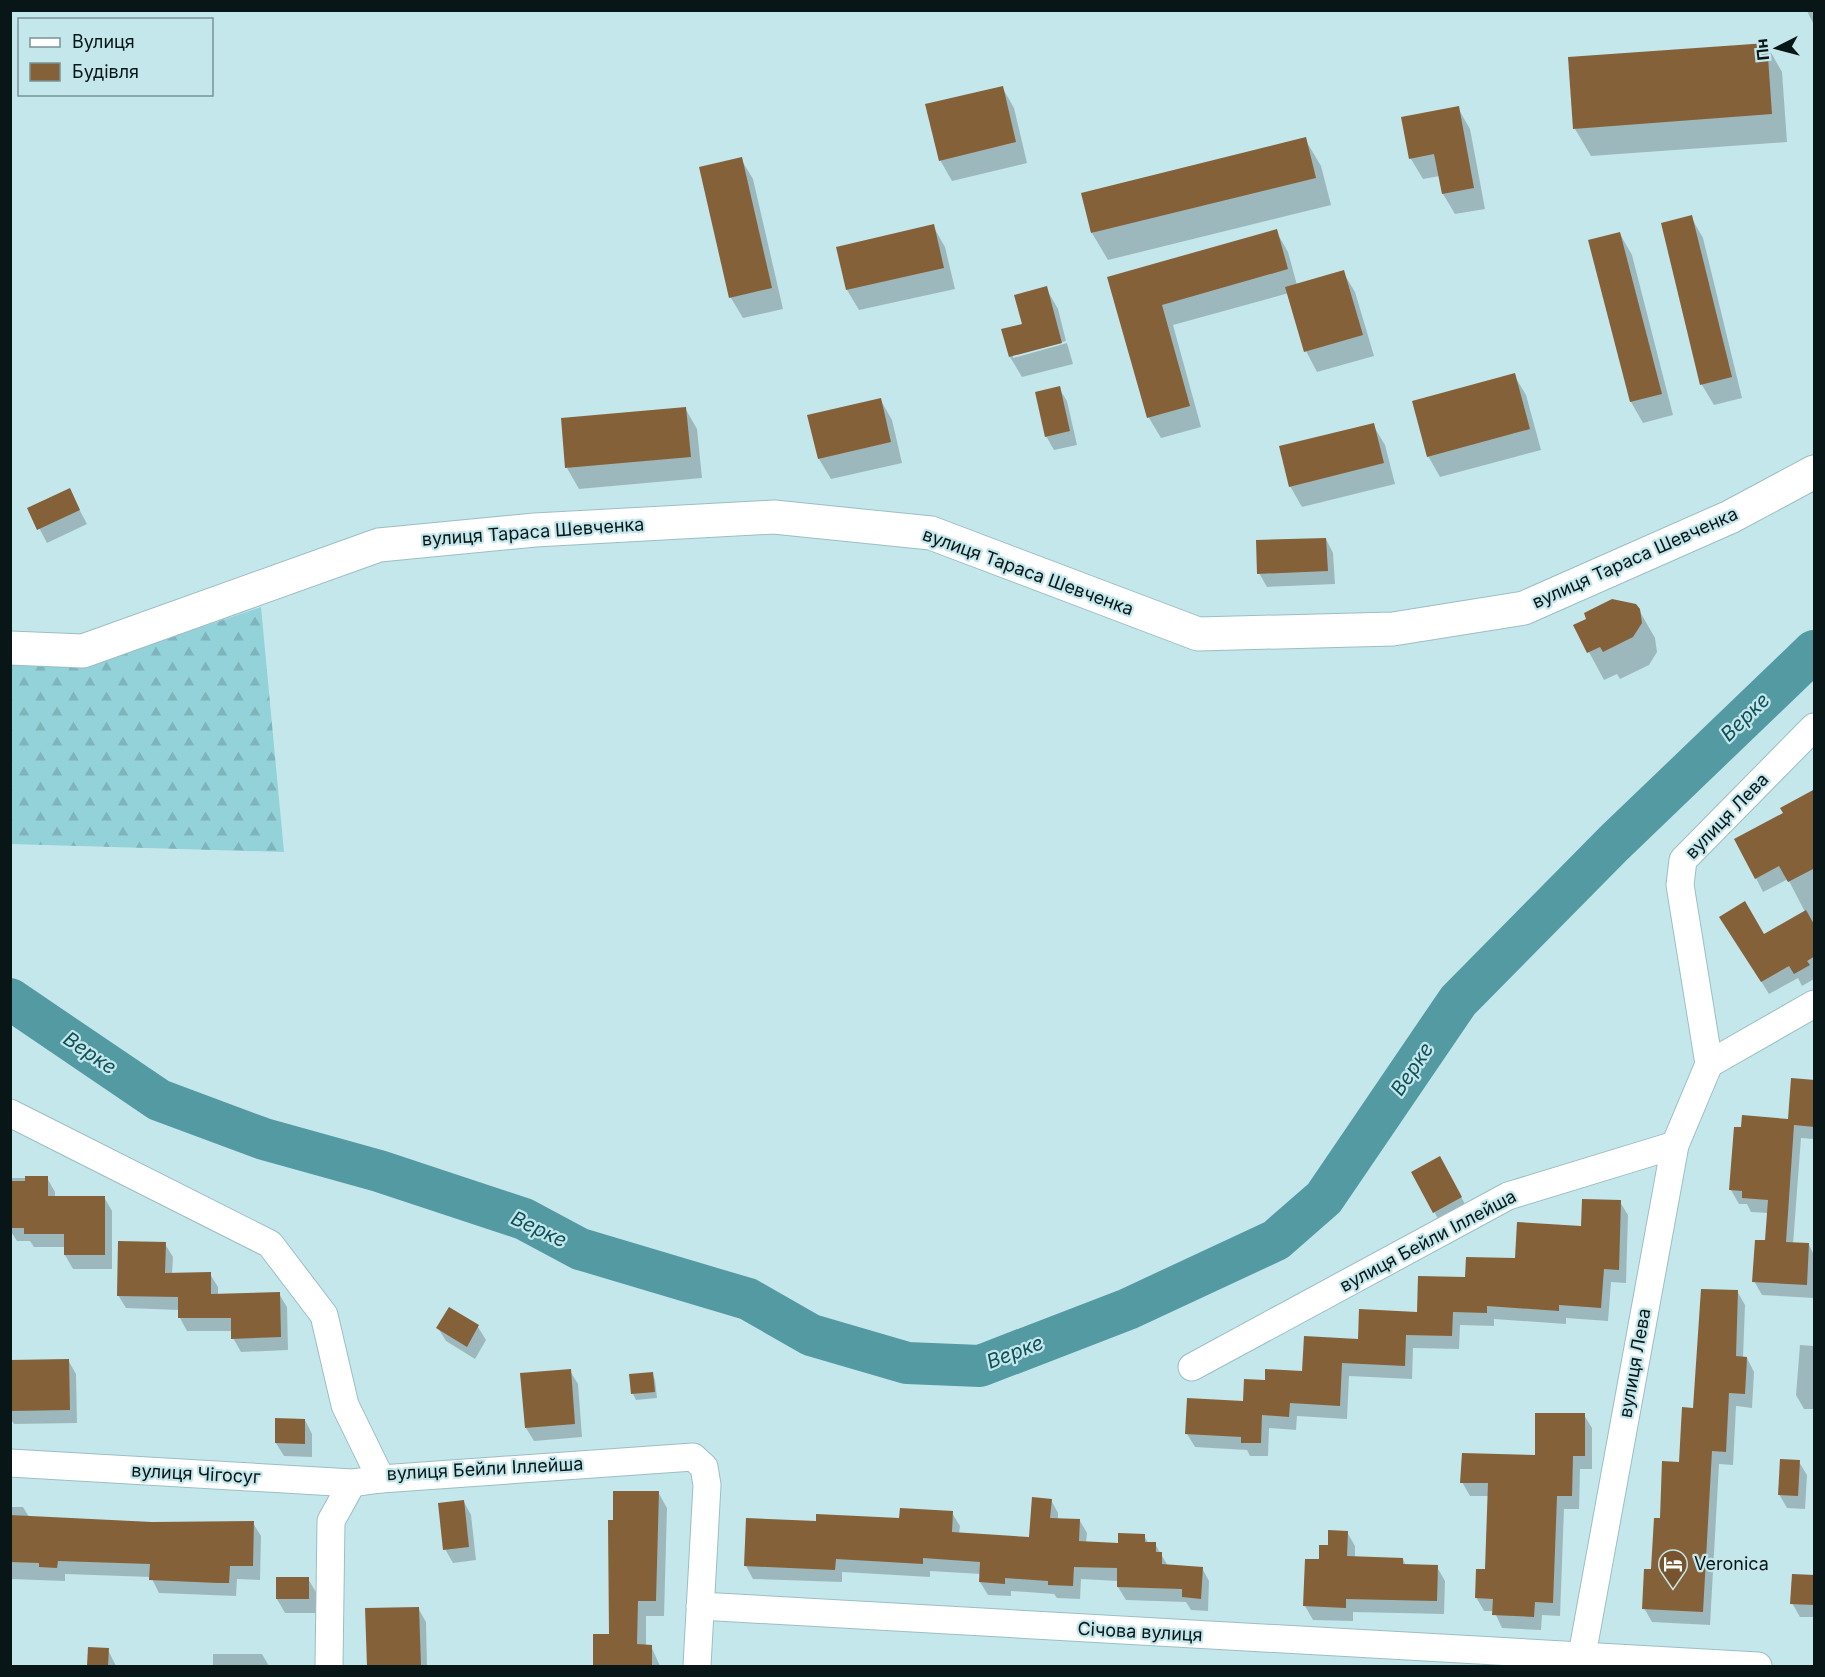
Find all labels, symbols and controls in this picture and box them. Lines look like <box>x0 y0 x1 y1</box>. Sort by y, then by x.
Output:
legend <box>18 18 213 96</box>
north arrow <box>1747 18 1807 78</box>
text: Вулиця <box>72 31 135 52</box>
text: Пн <box>1751 38 1773 62</box>
text: Будівля <box>72 61 139 82</box>
street label: вулиця Тараса Шевченка <box>1529 503 1741 612</box>
street label: вулиця Тараса Шевченка <box>421 513 645 550</box>
street label: вулиця Тараса Шевченка <box>920 524 1136 620</box>
water label: Верке <box>1716 688 1774 746</box>
street label: вулиця Лева <box>1681 769 1773 863</box>
water label: Верке <box>59 1027 121 1079</box>
water label: Верке <box>1386 1038 1438 1100</box>
street label: вулиця Бейли Іллейша <box>1336 1185 1520 1296</box>
water label: Верке <box>507 1206 571 1252</box>
street label: вулиця Лева <box>1615 1307 1654 1419</box>
water label: Верке <box>983 1330 1047 1374</box>
street label: вулиця Бейли Іллейша <box>386 1453 584 1484</box>
street label: вулиця Чігосуг <box>131 1460 261 1487</box>
hotel icon: Veronica <box>1657 1548 1689 1590</box>
place label: Veronica <box>1694 1553 1769 1574</box>
street label: Січова вулиця <box>1077 1618 1203 1645</box>

